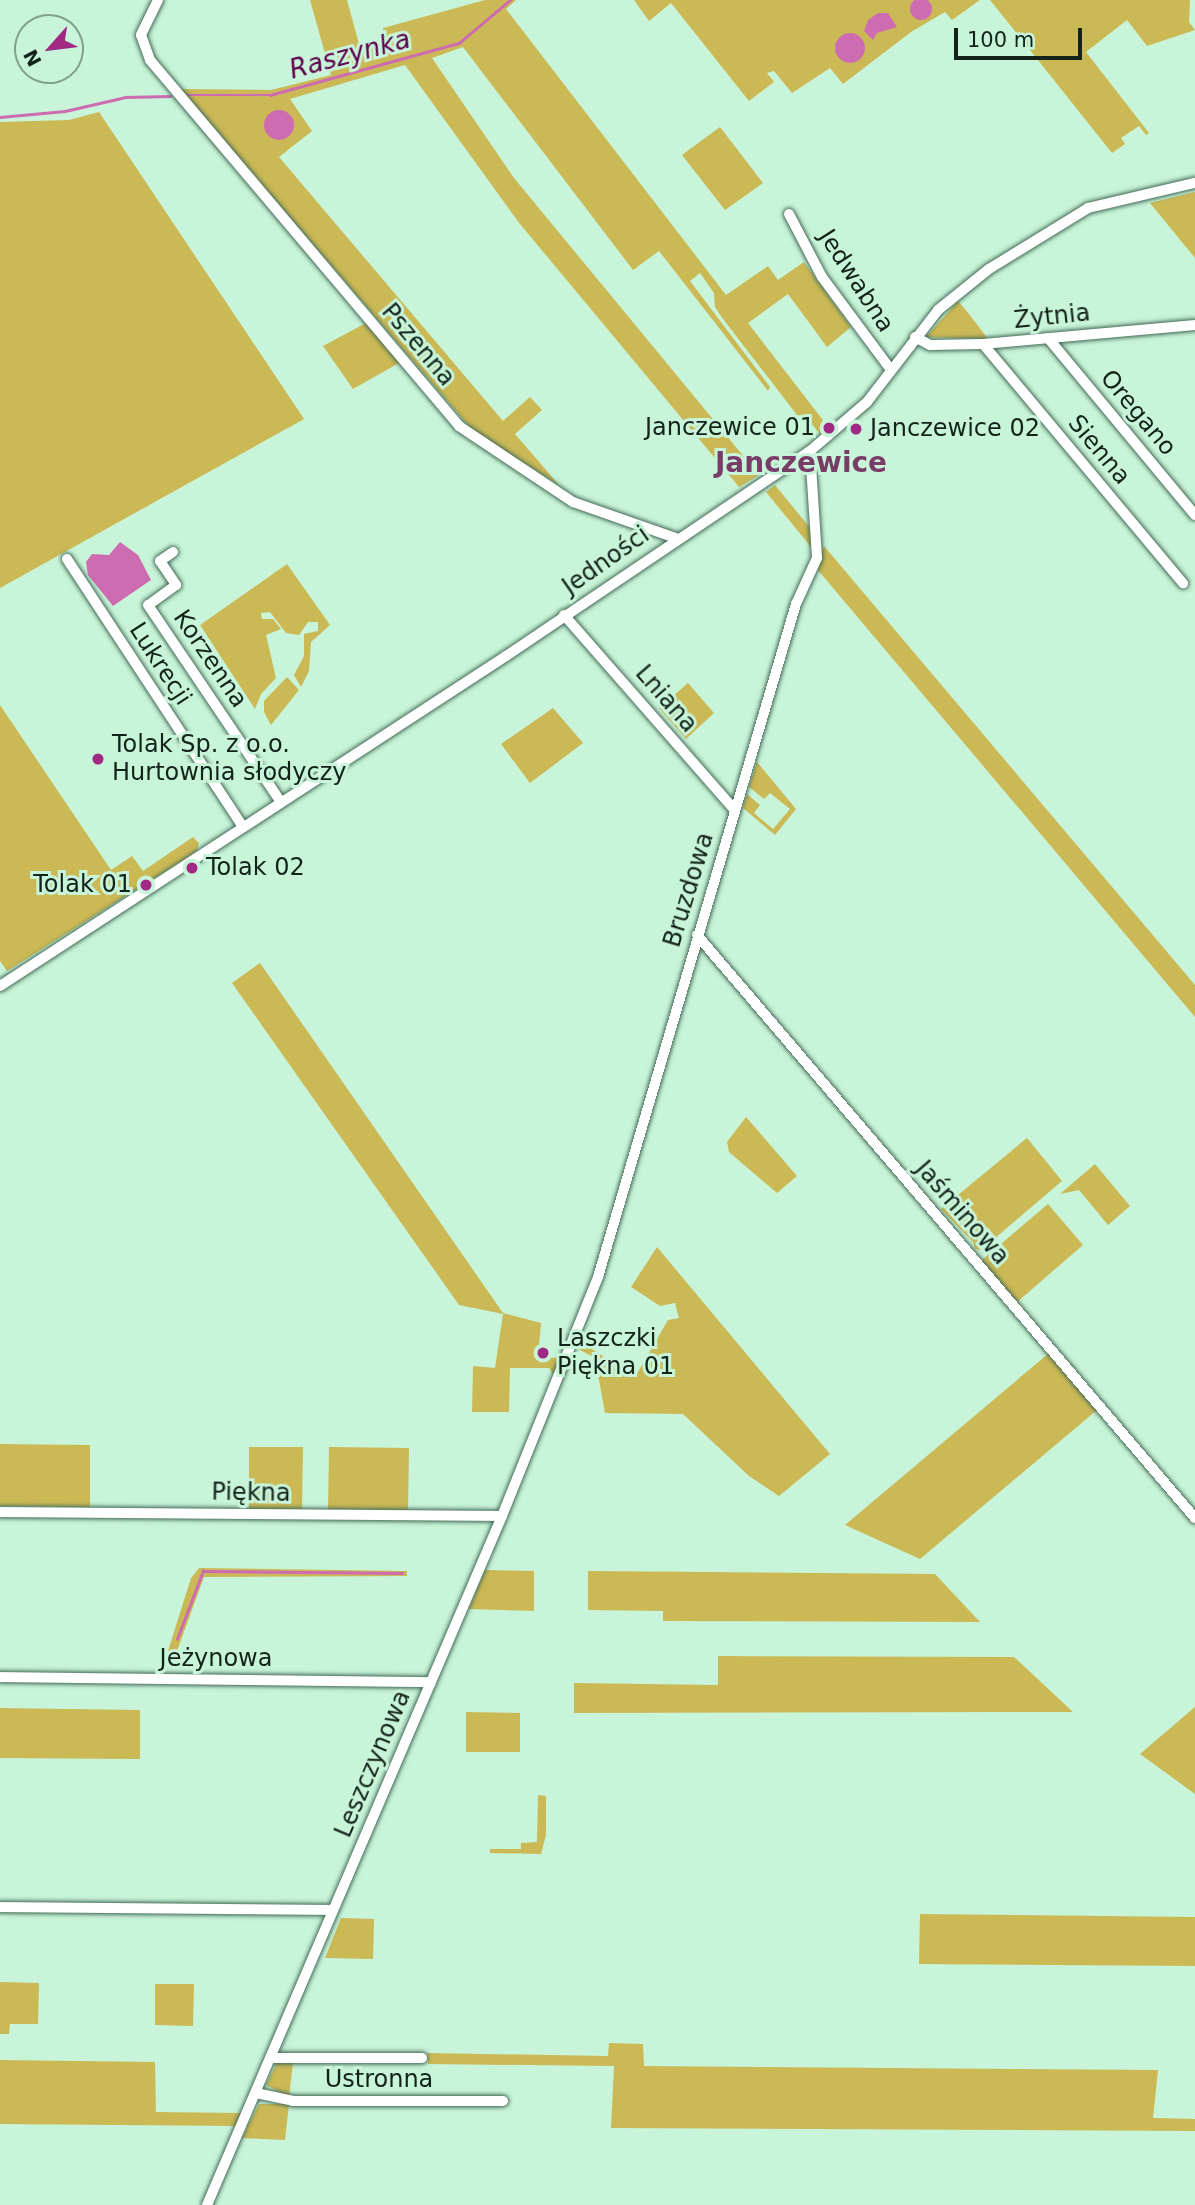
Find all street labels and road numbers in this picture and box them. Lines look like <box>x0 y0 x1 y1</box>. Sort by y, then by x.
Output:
street label: Jedwabna <box>812 224 900 338</box>
street label: Pszenna <box>375 298 461 392</box>
street label: Żytnia <box>1012 299 1092 335</box>
street label: Oregano <box>1094 364 1182 462</box>
street label: Sienna <box>1062 409 1136 491</box>
street label: Jedności <box>557 521 655 601</box>
street label: Korzenna <box>167 605 253 713</box>
street label: Lukrecji <box>123 617 197 711</box>
street label: Lniana <box>629 659 703 739</box>
street label: Bruzdowa <box>658 829 720 951</box>
street label: Jaśminowa <box>909 1155 1015 1271</box>
street label: Piękna <box>211 1478 291 1508</box>
street label: Jeżynowa <box>160 1645 272 1673</box>
street label: Leszczynowa <box>329 1686 417 1842</box>
street label: Ustronna <box>325 2066 433 2094</box>

